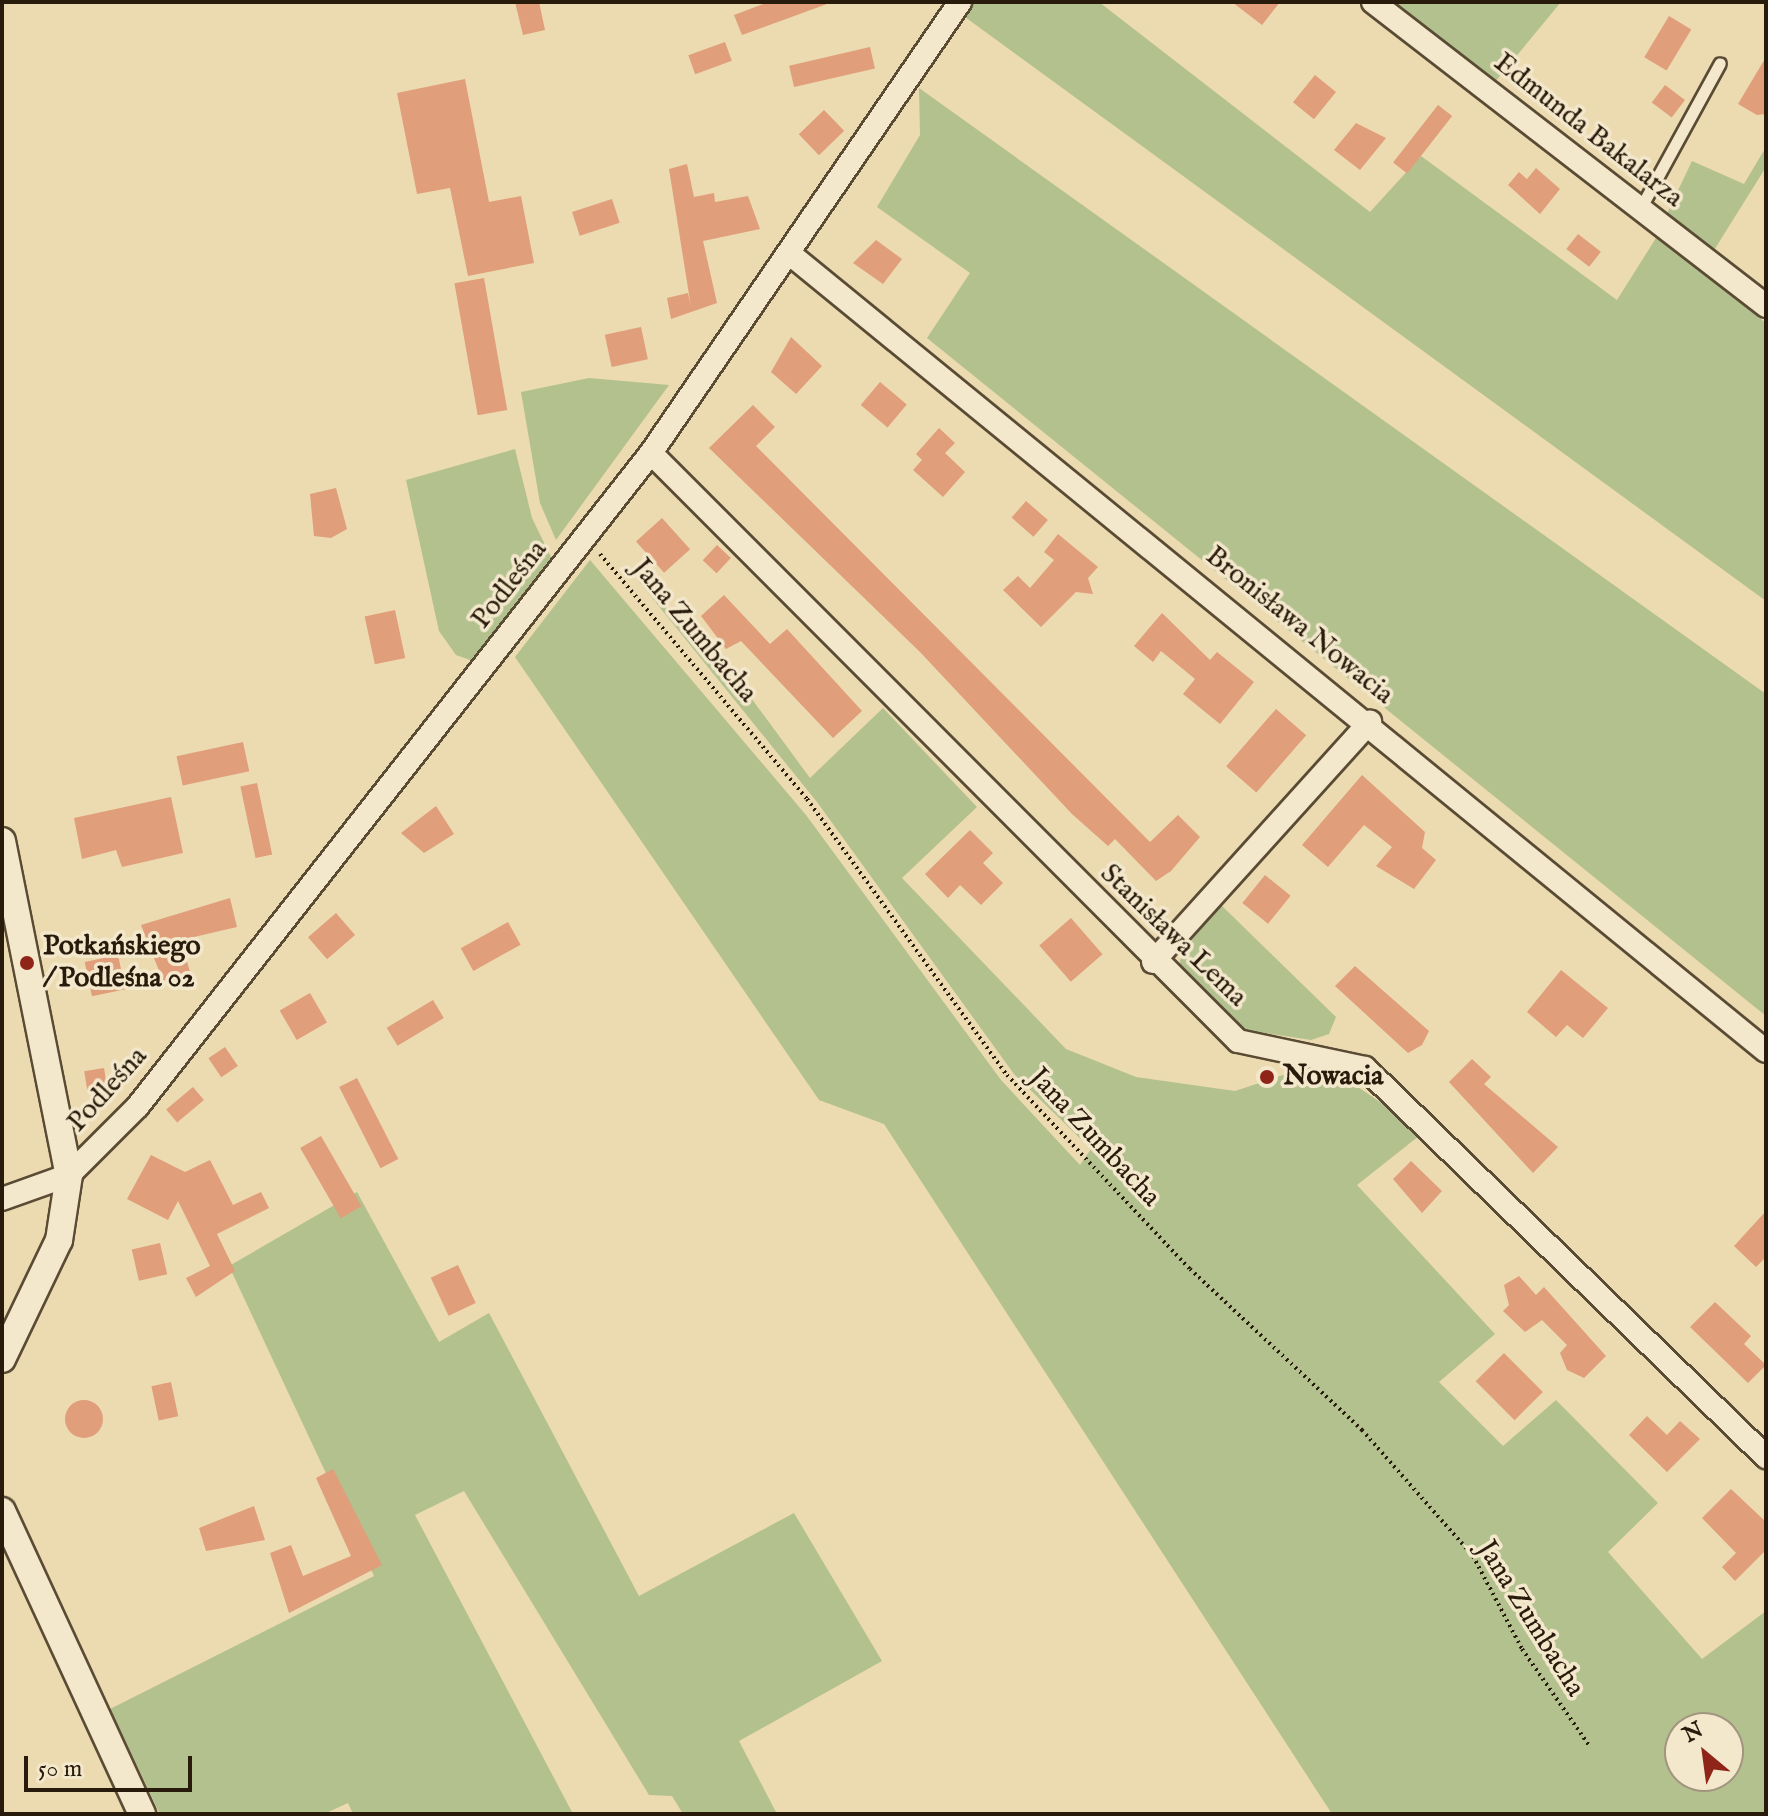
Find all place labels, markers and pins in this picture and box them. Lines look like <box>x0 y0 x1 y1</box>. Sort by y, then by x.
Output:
place label: Potkańskiego / Podleśna 02 <box>43 930 201 996</box>
marker: Potkańskiego / Podleśna 02 <box>18 954 36 972</box>
place label: Nowacia <box>1283 1060 1383 1094</box>
marker: Nowacia <box>1258 1068 1276 1086</box>

